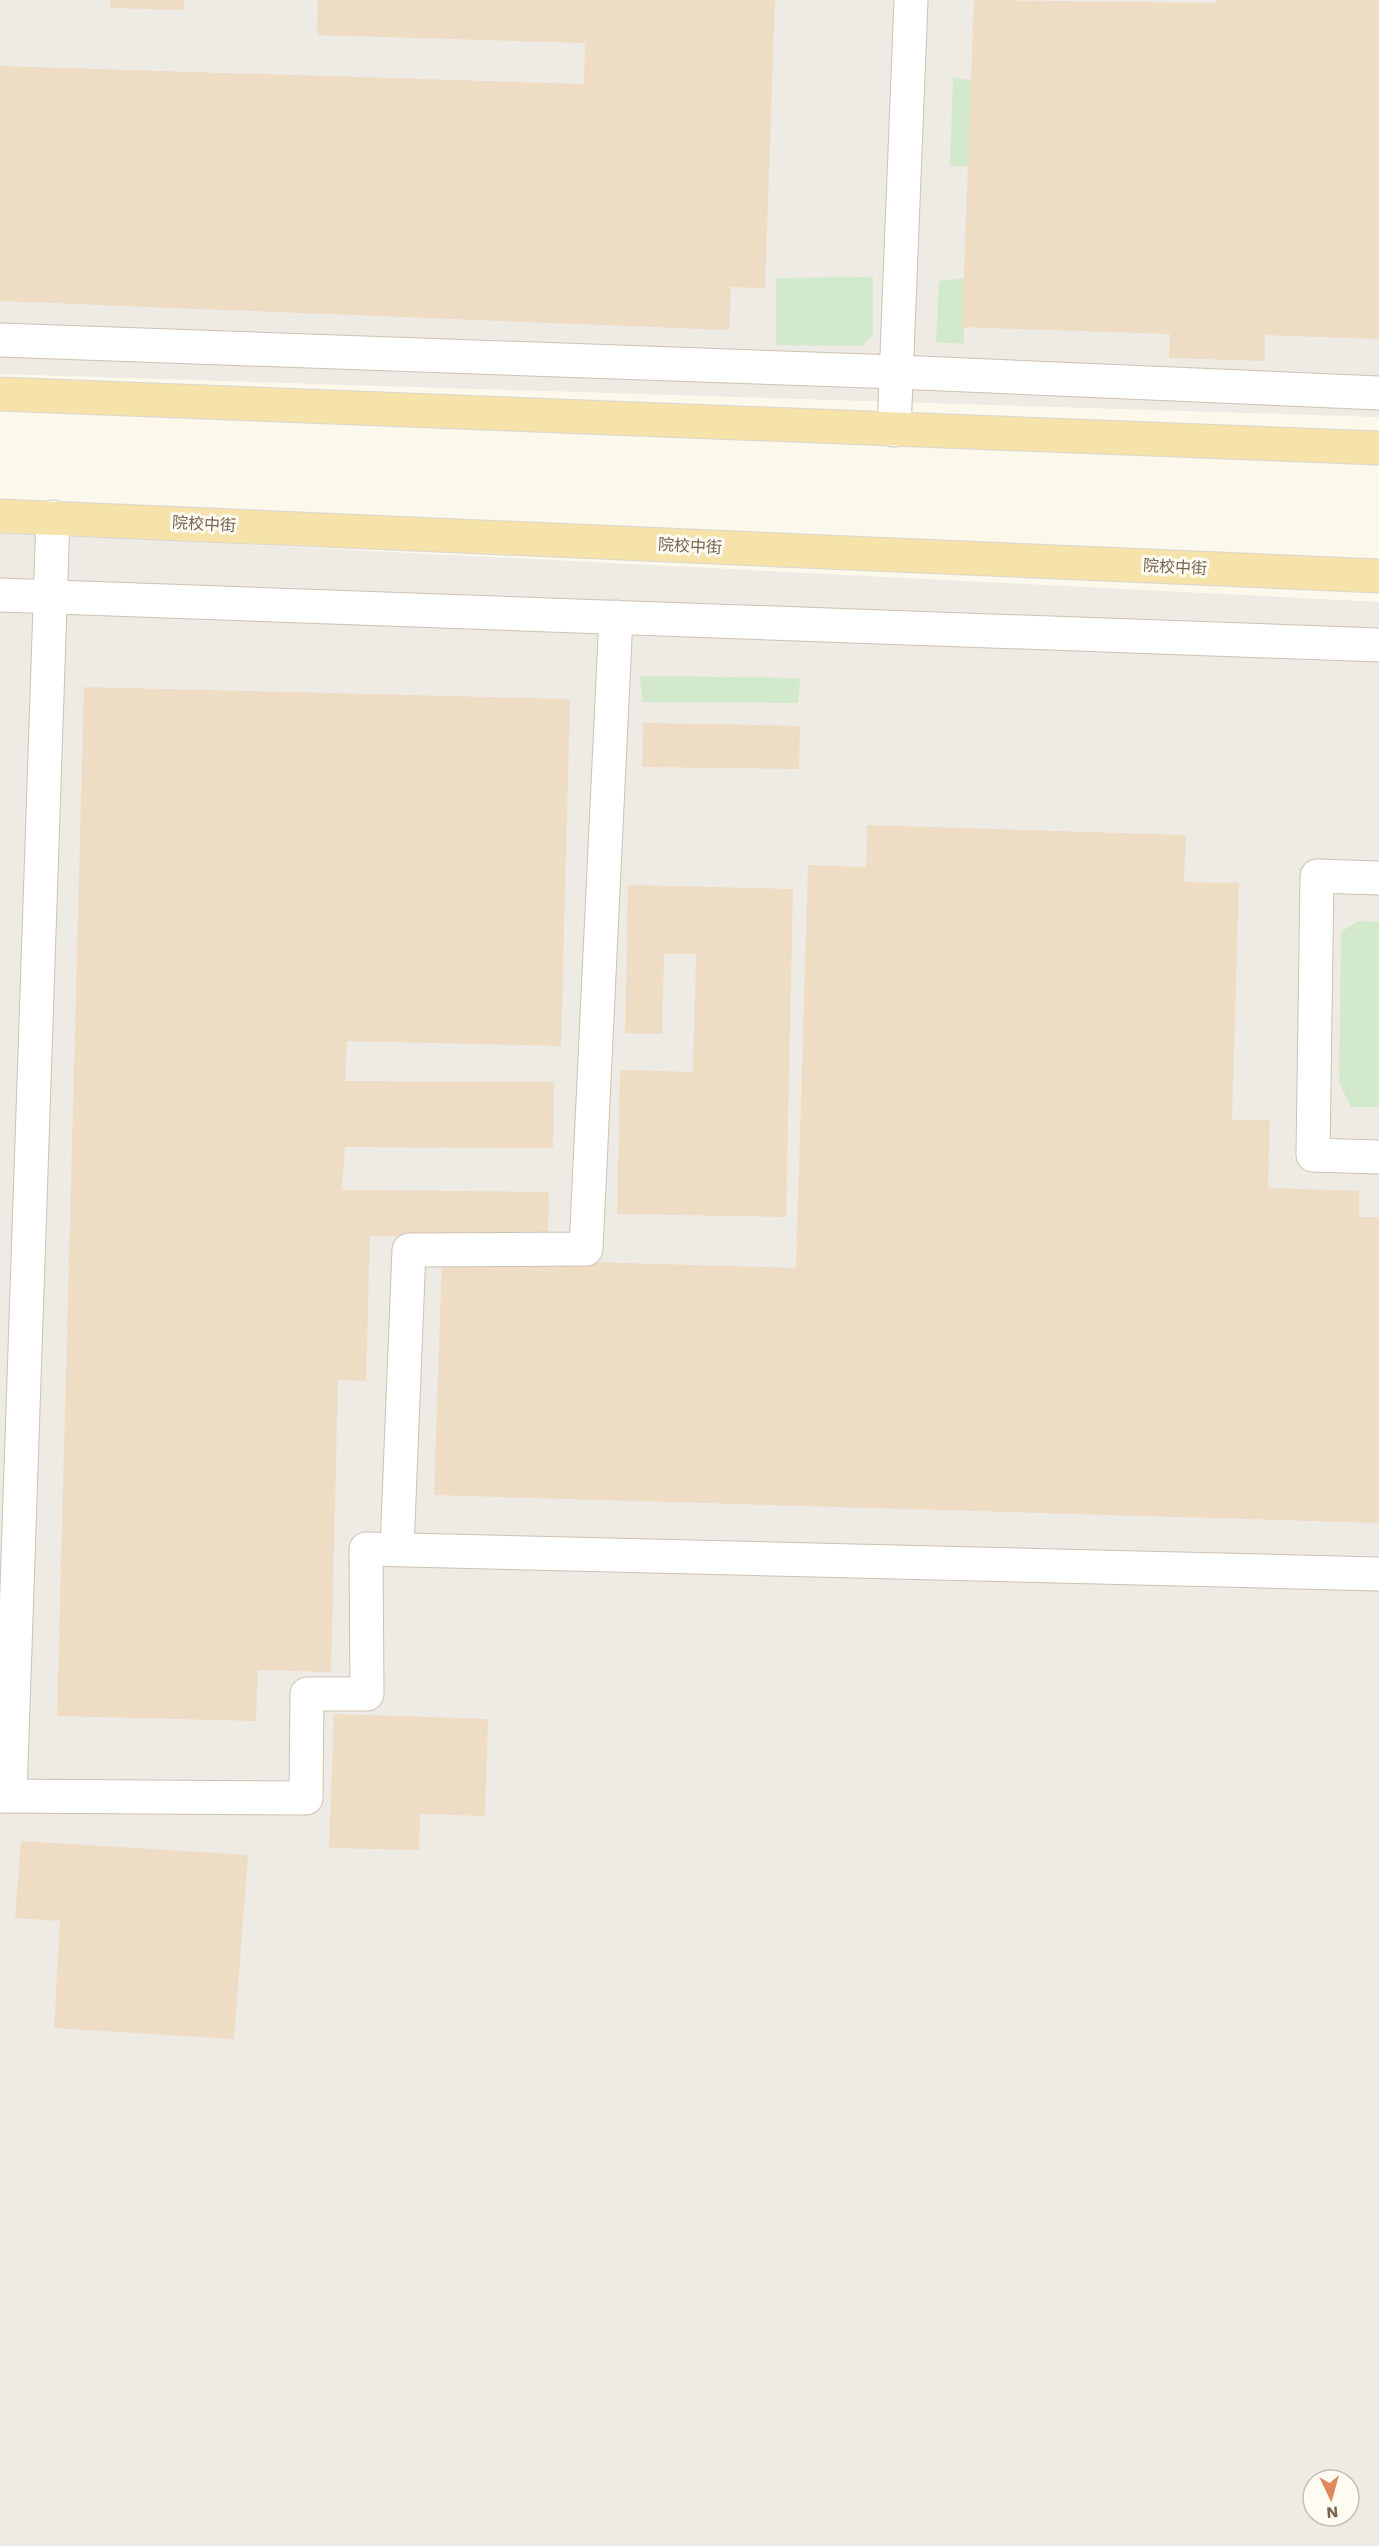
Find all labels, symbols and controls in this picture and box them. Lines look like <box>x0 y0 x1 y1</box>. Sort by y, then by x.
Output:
street label: 院校中街 <box>172 513 236 535</box>
street label: 院校中街 <box>658 535 722 557</box>
street label: 院校中街 <box>1143 556 1207 578</box>
north arrow <box>1301 2468 1361 2528</box>
text: N <box>1326 2502 1339 2522</box>

